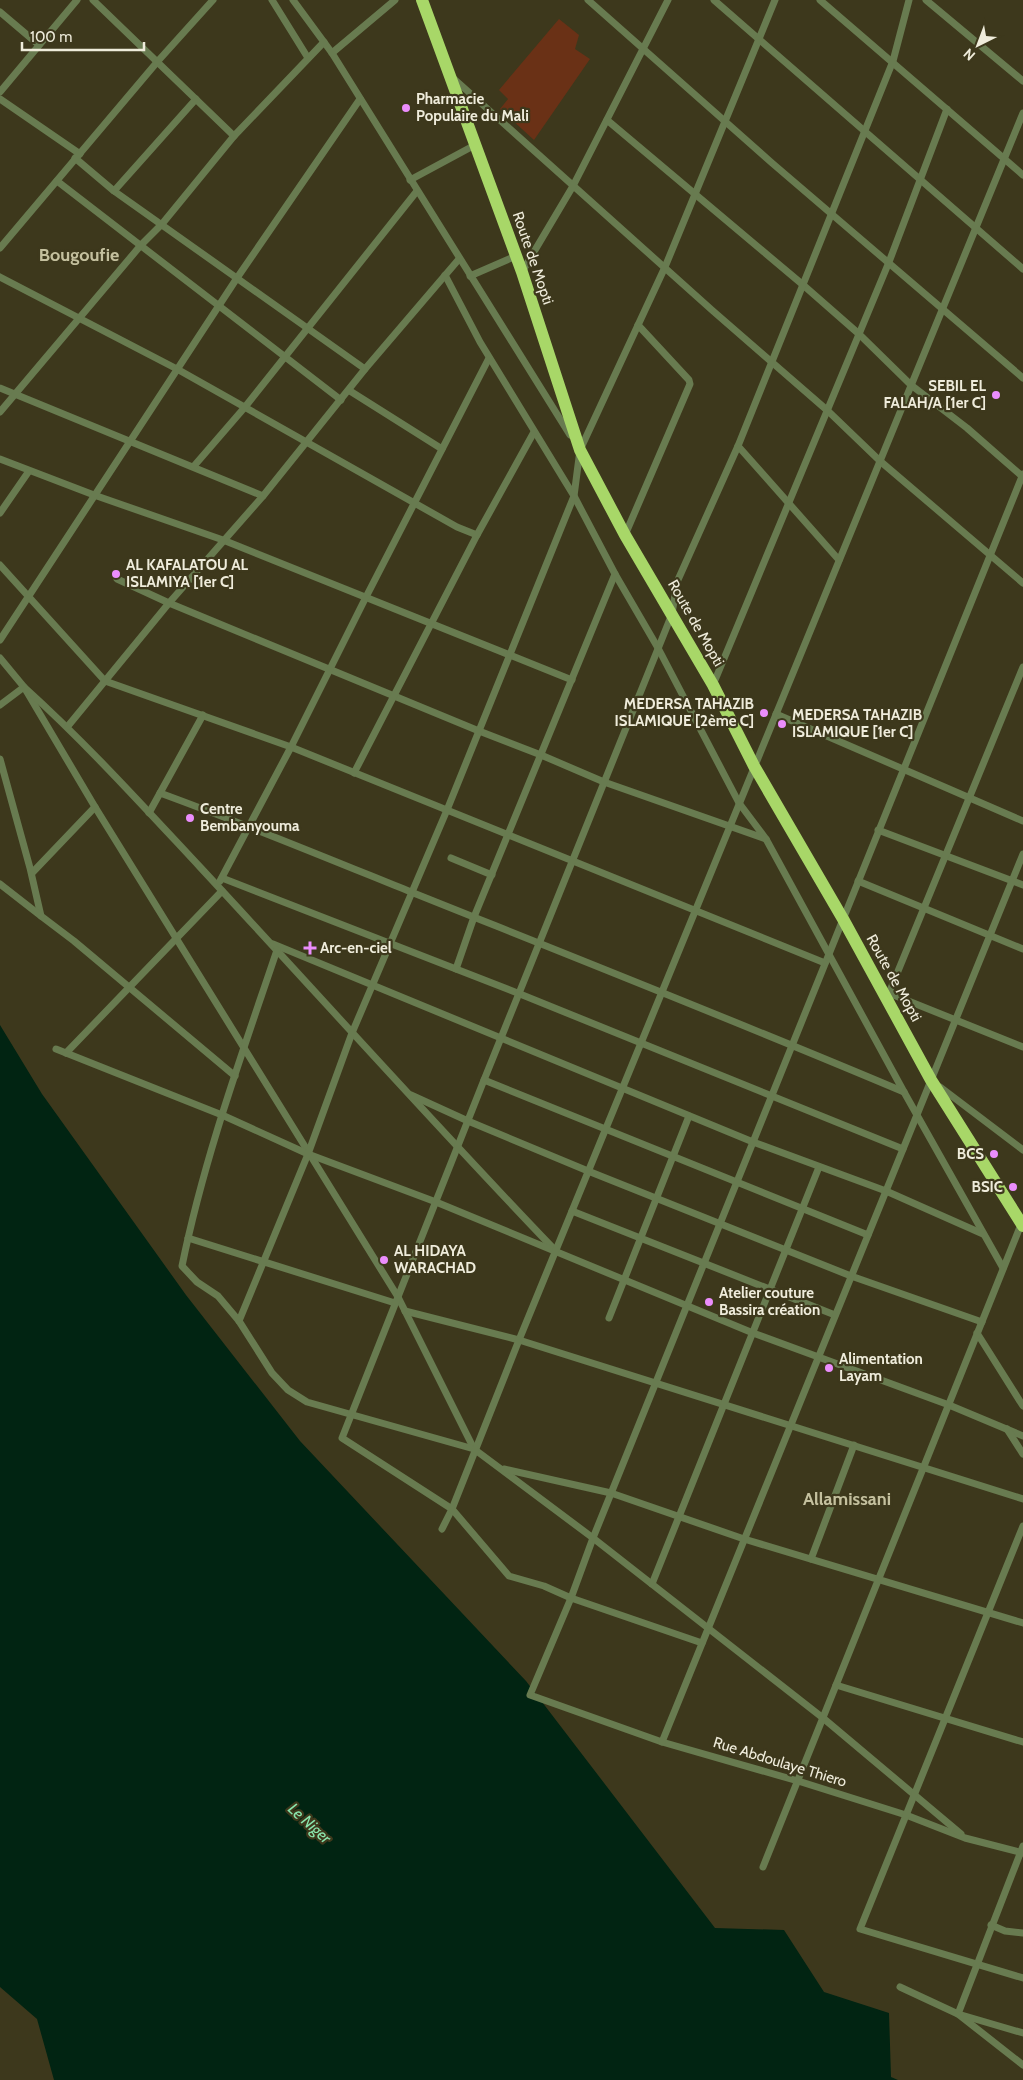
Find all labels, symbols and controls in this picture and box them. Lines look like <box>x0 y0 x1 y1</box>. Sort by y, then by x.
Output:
scale bar <box>22 20 145 52</box>
north arrow <box>953 20 1003 70</box>
text: 100 m <box>30 28 72 46</box>
text: N <box>960 45 979 65</box>
place label: Pharmacie Populaire du Mali <box>416 90 529 125</box>
marker: Pharmacie Populaire du Mali <box>400 102 412 114</box>
street label: Route de Mopti <box>509 209 557 307</box>
district label: Bougoufie <box>39 244 119 266</box>
place label: SEBIL EL FALAH/A [1er C] <box>884 377 986 412</box>
marker: SEBIL EL FALAH/A [1er C] <box>990 389 1002 401</box>
place label: AL KAFALATOU AL ISLAMIYA [1er C] <box>126 556 249 591</box>
marker: AL KAFALATOU AL ISLAMIYA [1er C] <box>110 568 122 580</box>
street label: Route de Mopti <box>664 576 728 670</box>
place label: MEDERSA TAHAZIB ISLAMIQUE [2ème C] <box>615 695 754 730</box>
place label: MEDERSA TAHAZIB ISLAMIQUE [1er C] <box>792 706 922 741</box>
marker: MEDERSA TAHAZIB ISLAMIQUE [2ème C] <box>758 707 770 719</box>
marker: MEDERSA TAHAZIB ISLAMIQUE [1er C] <box>776 718 788 730</box>
place label: Centre Bembanyouma <box>200 800 300 835</box>
marker: Centre Bembanyouma <box>184 812 196 824</box>
street label: Route de Mopti <box>863 931 925 1025</box>
place label: Arc-en-ciel <box>320 939 392 957</box>
marker: Arc-en-ciel <box>304 942 316 954</box>
place label: BCS <box>957 1145 984 1163</box>
marker: BCS <box>988 1148 1000 1160</box>
place label: BSIC <box>972 1178 1003 1196</box>
marker: BSIC <box>1007 1181 1019 1193</box>
place label: AL HIDAYA WARACHAD <box>394 1242 476 1277</box>
marker: AL HIDAYA WARACHAD <box>378 1254 390 1266</box>
place label: Atelier couture Bassira création <box>719 1284 820 1319</box>
marker: Atelier couture Bassira création <box>703 1296 715 1308</box>
place label: Alimentation Layam <box>839 1350 923 1385</box>
marker: Alimentation Layam <box>823 1362 835 1374</box>
district label: Allamissani <box>803 1488 891 1510</box>
street label: Rue Abdoulaye Thiero <box>711 1733 849 1791</box>
water label: Le Niger <box>284 1799 336 1848</box>

